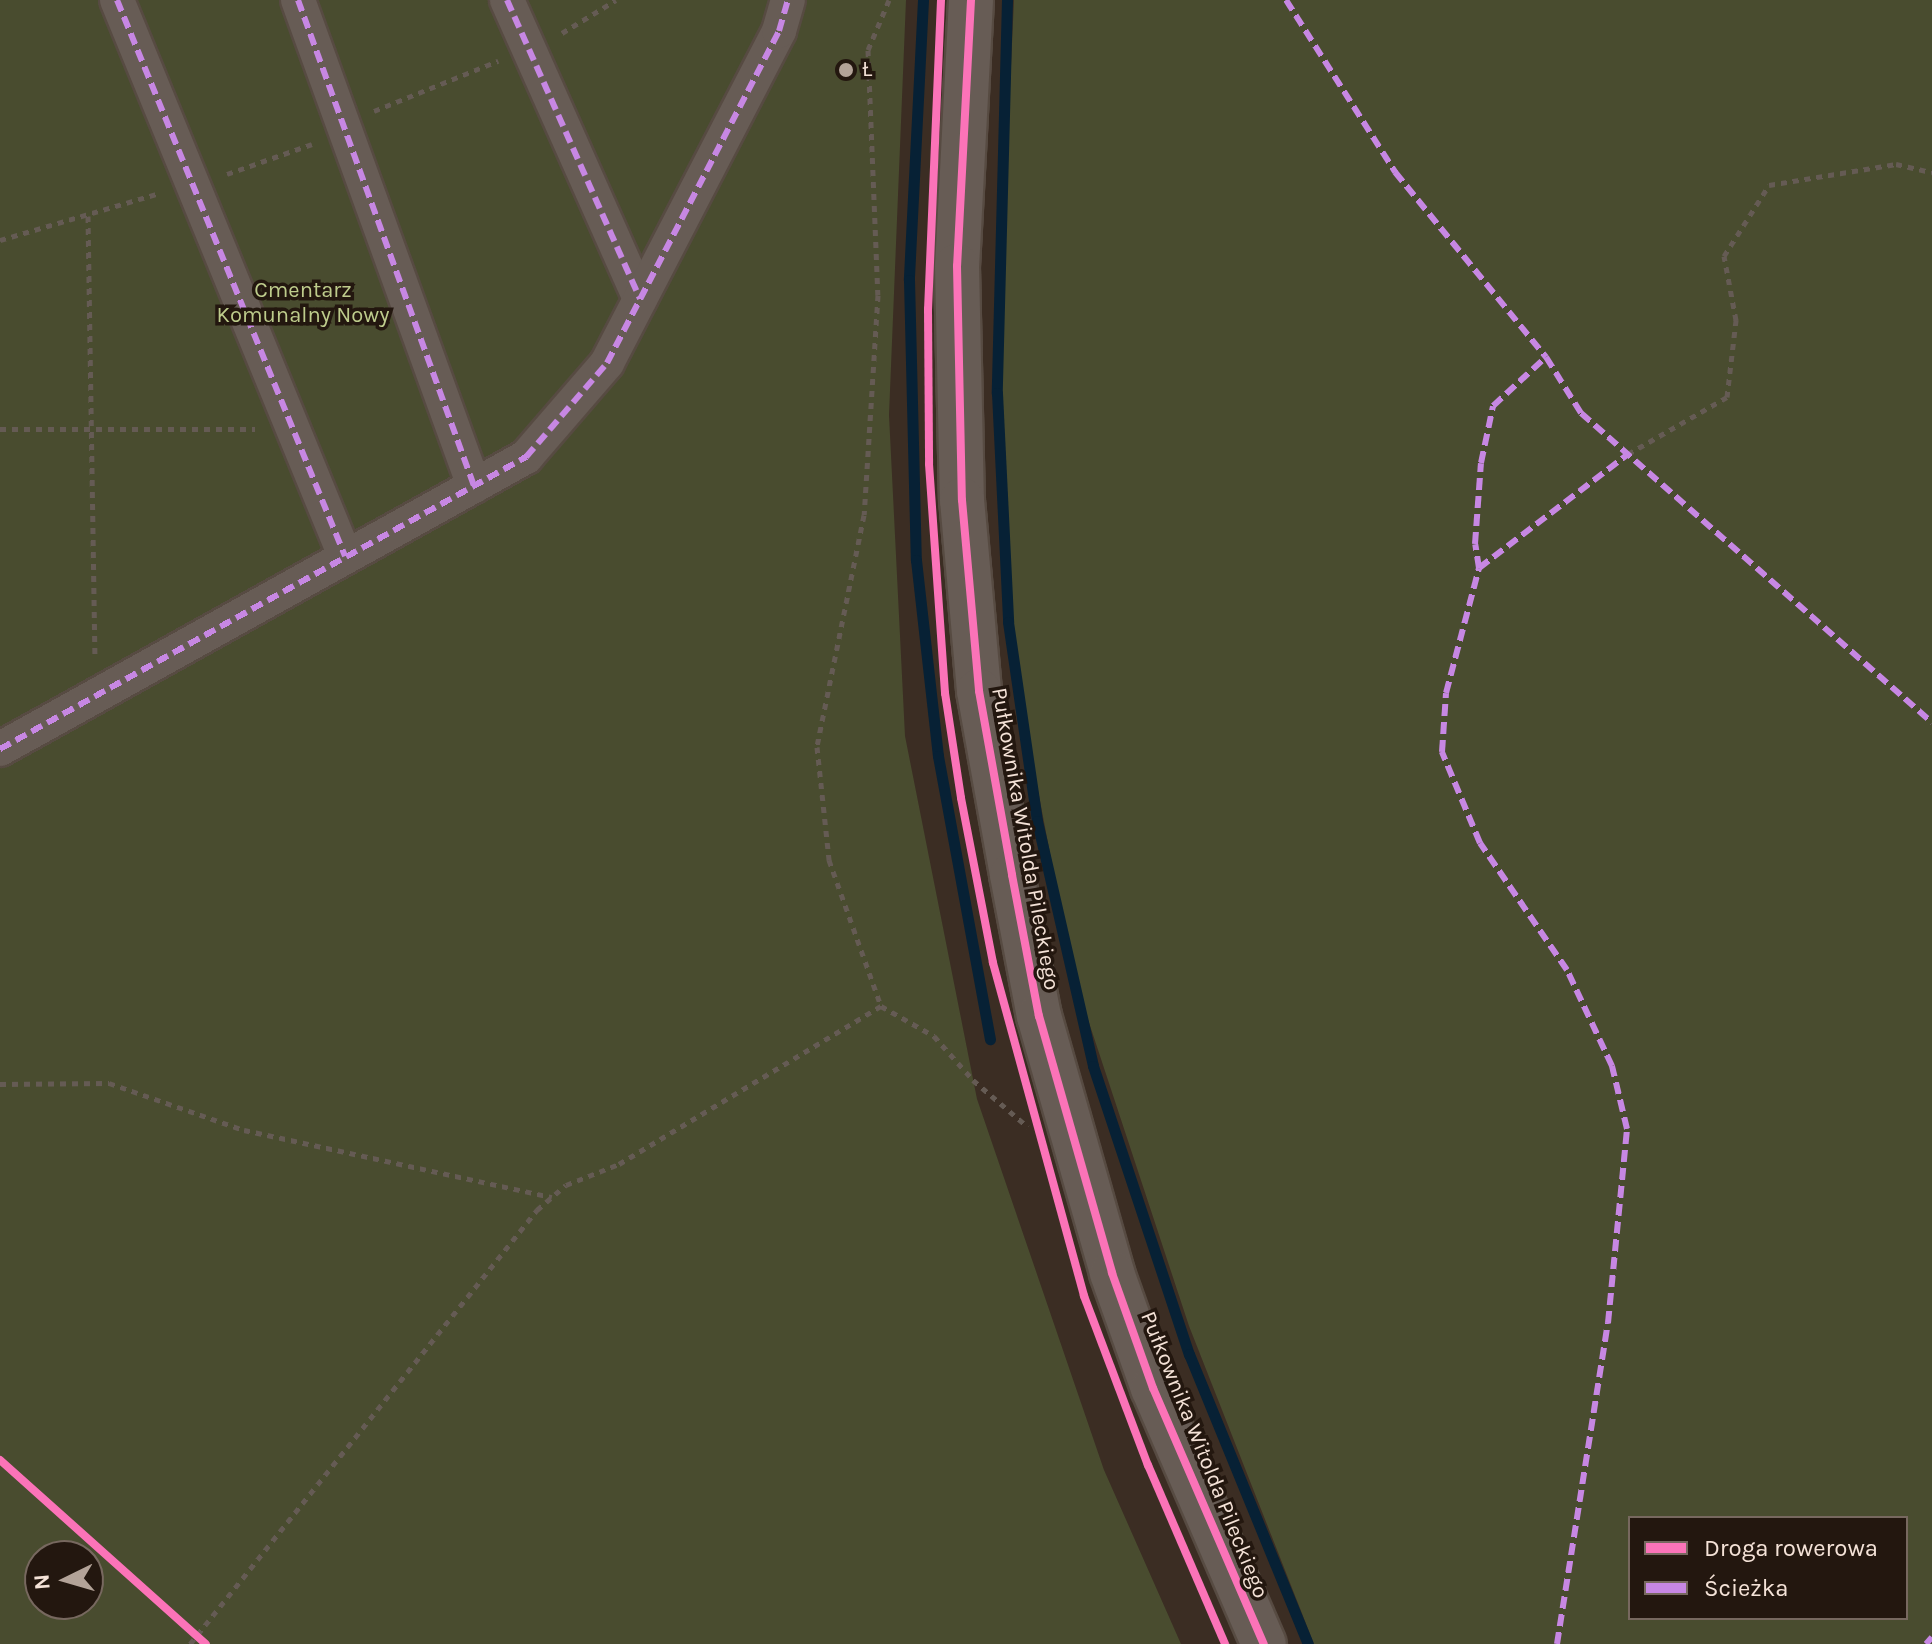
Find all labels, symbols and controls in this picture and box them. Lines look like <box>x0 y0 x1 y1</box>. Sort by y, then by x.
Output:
place label: Ł <box>862 57 872 83</box>
marker: Ł <box>837 61 855 79</box>
park label: Cmentarz Komunalny Nowy <box>217 277 389 328</box>
street label: Pułkownika Witolda Pileckiego <box>985 686 1065 992</box>
street label: Pułkownika Witolda Pileckiego <box>1134 1308 1274 1602</box>
legend <box>1628 1516 1908 1620</box>
text: Droga rowerowa <box>1704 1534 1878 1562</box>
north arrow <box>24 1540 104 1620</box>
text: N <box>28 1573 56 1591</box>
text: Ścieżka <box>1704 1574 1789 1602</box>

